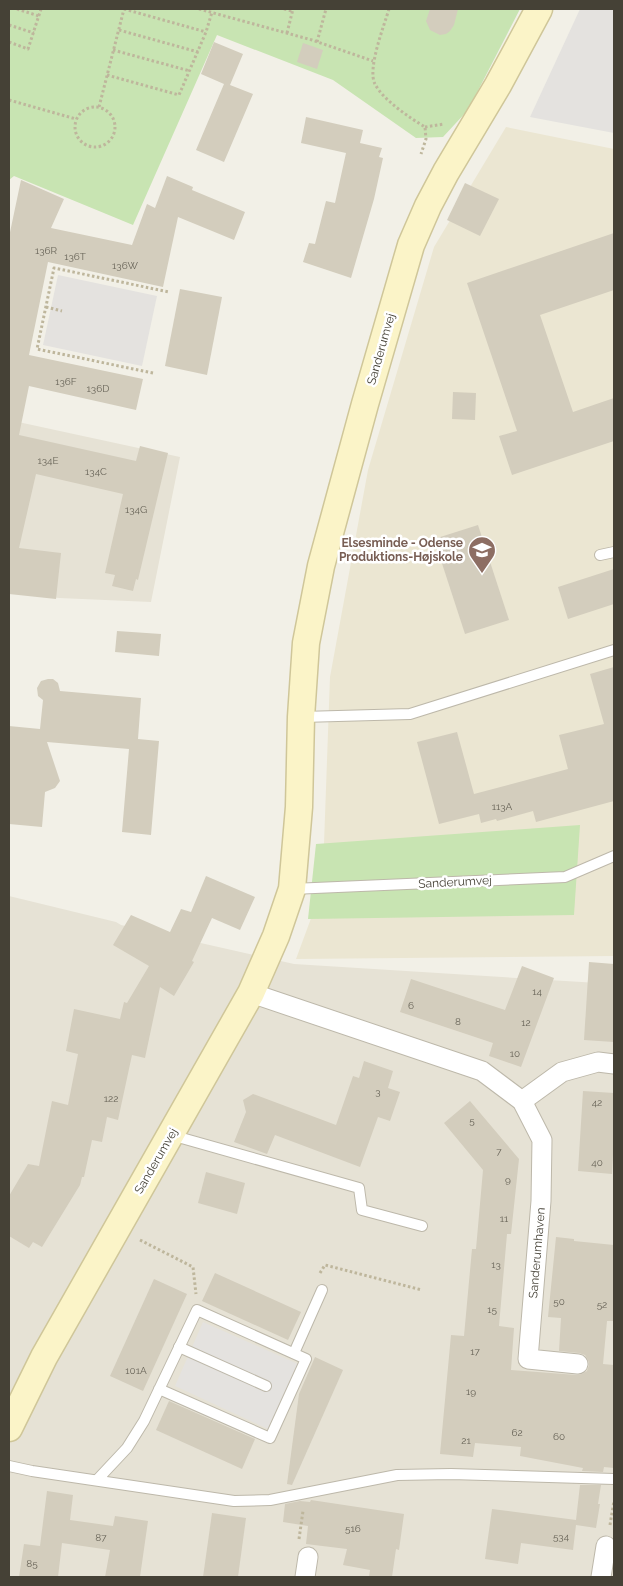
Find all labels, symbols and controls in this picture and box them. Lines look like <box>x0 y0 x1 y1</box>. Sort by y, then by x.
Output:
house number: 136R <box>35 245 58 256</box>
house number: 136T <box>64 251 86 262</box>
house number: 136W <box>112 260 139 271</box>
street label: Sanderumvej <box>364 312 398 386</box>
house number: 136F <box>55 376 77 387</box>
house number: 136D <box>87 383 109 394</box>
house number: 134E <box>37 455 59 466</box>
house number: 134C <box>85 466 107 477</box>
house number: 134G <box>125 504 147 515</box>
school or university icon: Elsesminde - Odense Produktions-Højskole <box>467 535 497 574</box>
place label: Elsesminde - Odense Produktions-Højskole <box>339 536 463 564</box>
house number: 113A <box>492 801 513 812</box>
street label: Sanderumvej <box>418 873 492 891</box>
house number: 14 <box>532 986 542 997</box>
house number: 6 <box>408 1000 414 1011</box>
house number: 8 <box>455 1016 461 1027</box>
house number: 12 <box>521 1017 531 1028</box>
house number: 10 <box>510 1048 520 1059</box>
house number: 3 <box>375 1086 381 1097</box>
house number: 122 <box>104 1093 118 1104</box>
house number: 42 <box>592 1097 602 1108</box>
house number: 5 <box>469 1115 475 1126</box>
street label: Sanderumvej <box>132 1126 180 1196</box>
house number: 7 <box>496 1146 502 1157</box>
house number: 40 <box>591 1157 603 1168</box>
house number: 9 <box>505 1174 511 1185</box>
street label: Sanderumhaven <box>526 1207 548 1299</box>
house number: 11 <box>500 1213 509 1224</box>
house number: 13 <box>491 1259 501 1270</box>
house number: 50 <box>553 1296 565 1307</box>
house number: 52 <box>597 1299 607 1310</box>
house number: 15 <box>487 1304 497 1315</box>
house number: 17 <box>470 1346 480 1357</box>
house number: 101A <box>125 1365 147 1376</box>
house number: 19 <box>466 1386 476 1397</box>
house number: 62 <box>511 1427 523 1438</box>
house number: 60 <box>553 1431 565 1442</box>
house number: 21 <box>461 1435 471 1446</box>
house number: 516 <box>345 1523 361 1534</box>
house number: 534 <box>553 1531 570 1542</box>
house number: 87 <box>95 1532 107 1543</box>
house number: 85 <box>26 1558 38 1569</box>

